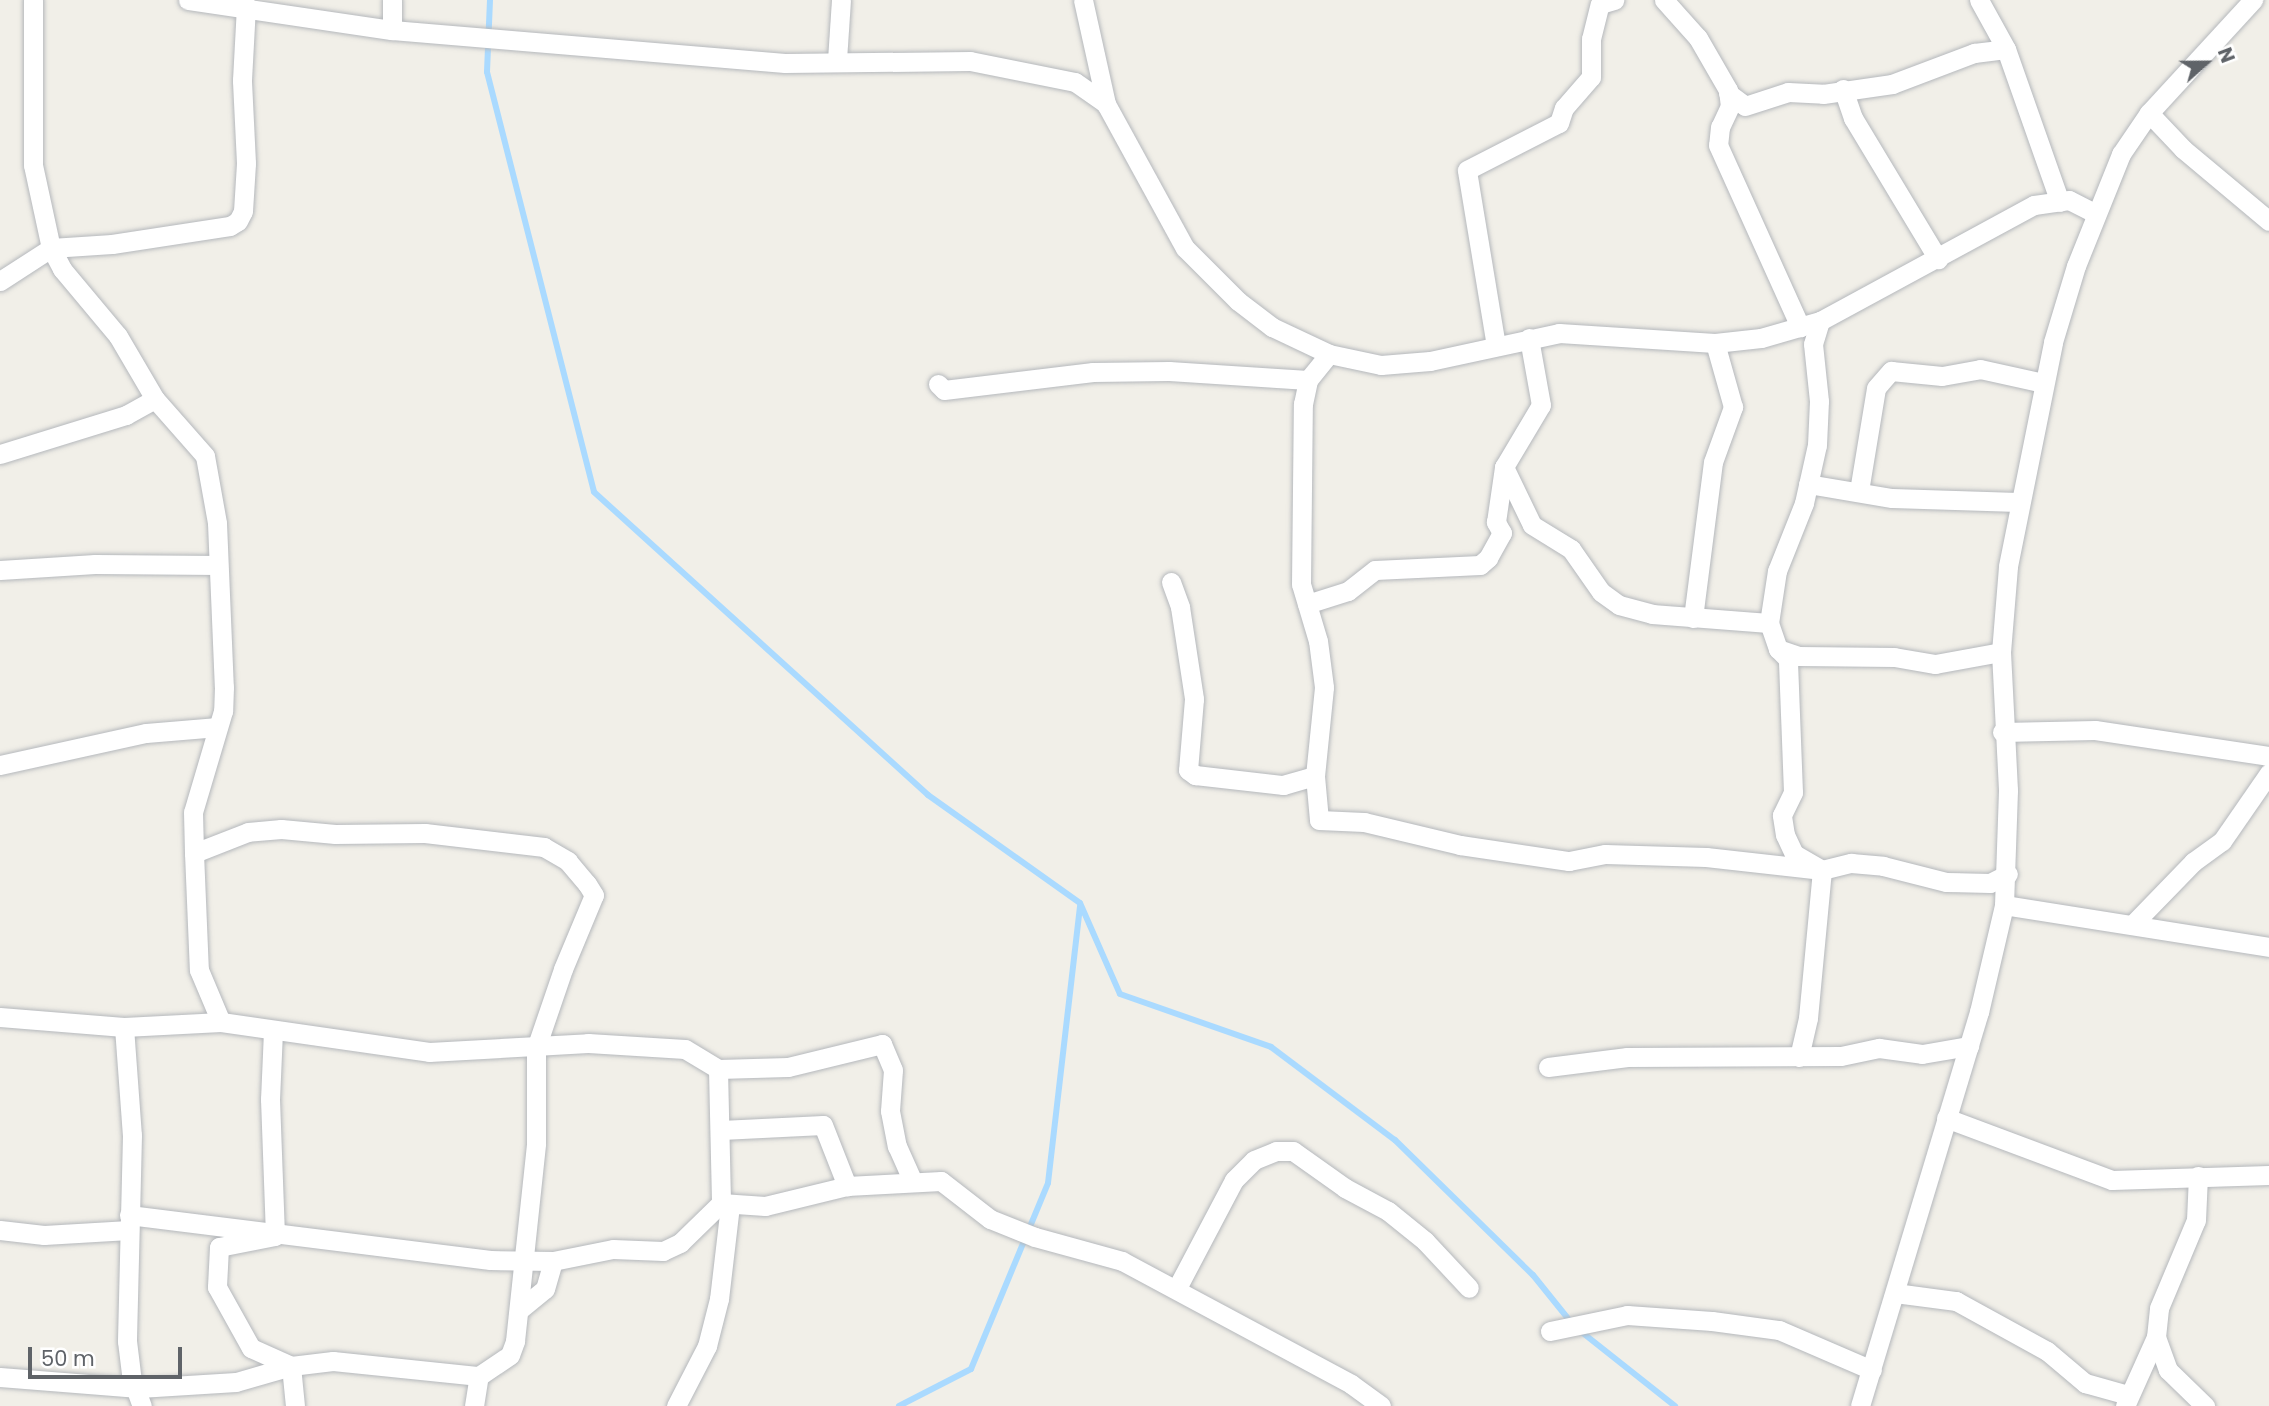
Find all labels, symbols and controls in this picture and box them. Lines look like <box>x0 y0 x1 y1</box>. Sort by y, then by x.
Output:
north arrow <box>2171 28 2241 98</box>
text: N <box>2211 44 2241 67</box>
scale bar <box>32 1332 186 1376</box>
text: 50 m <box>41 1344 95 1373</box>

